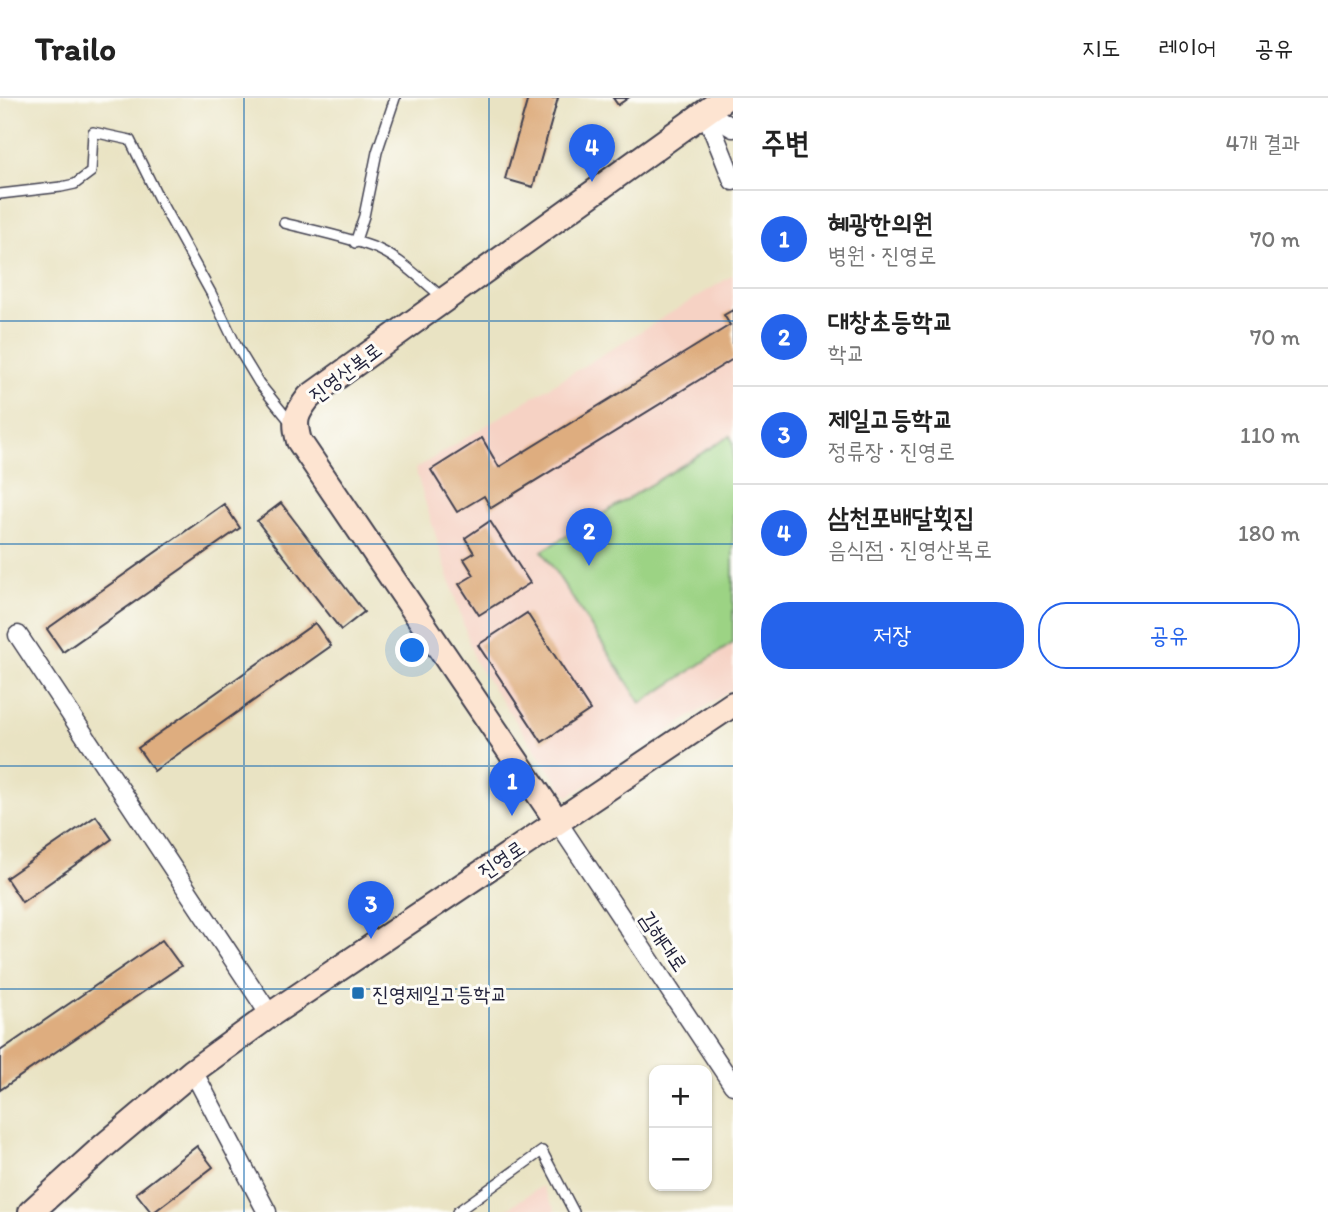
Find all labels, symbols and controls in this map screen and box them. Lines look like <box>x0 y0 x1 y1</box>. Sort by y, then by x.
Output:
text: Trailo <box>35 29 116 68</box>
text: 지도 <box>1082 33 1120 62</box>
text: 레이어 <box>1158 33 1216 62</box>
text: 공유 <box>1254 33 1293 62</box>
pin: 4 <box>569 124 615 182</box>
text: 주변 <box>761 124 809 161</box>
text: 4개 결과 <box>1225 129 1300 157</box>
text: 혜광한의원 <box>828 207 933 239</box>
text: 1 <box>779 225 789 253</box>
text: 70 m <box>1250 225 1300 253</box>
text: 병원 · 진영로 <box>828 241 936 269</box>
text: 대창초등학교 <box>828 305 954 337</box>
text: 2 <box>778 323 790 351</box>
text: 70 m <box>1250 323 1300 351</box>
street label: 진영산복로 <box>304 337 386 407</box>
text: 학교 <box>828 339 865 367</box>
text: 제일고등학교 <box>828 403 954 435</box>
text: 3 <box>778 421 790 449</box>
text: 110 m <box>1240 421 1300 449</box>
text: 정류장 · 진영로 <box>828 437 955 465</box>
text: 삼천포배달횟집 <box>828 501 974 533</box>
pin: 2 <box>566 508 612 566</box>
text: 4 <box>777 519 791 547</box>
text: 180 m <box>1238 519 1300 547</box>
text: 음식점 · 진영산복로 <box>828 535 992 563</box>
button: 저장 <box>761 602 1024 669</box>
button: 공유 <box>1038 602 1300 669</box>
your location <box>395 633 429 667</box>
pin: 1 <box>489 758 535 816</box>
street label: 진영로 <box>473 834 529 884</box>
pin: 3 <box>348 881 394 939</box>
street label: 김해대로 <box>635 906 693 976</box>
place label: 진영제일고등학교 <box>372 981 507 1006</box>
marker: 진영제일고등학교 <box>350 985 366 1001</box>
map controls <box>649 1065 712 1191</box>
button: + <box>649 1065 712 1128</box>
button: − <box>649 1128 712 1191</box>

